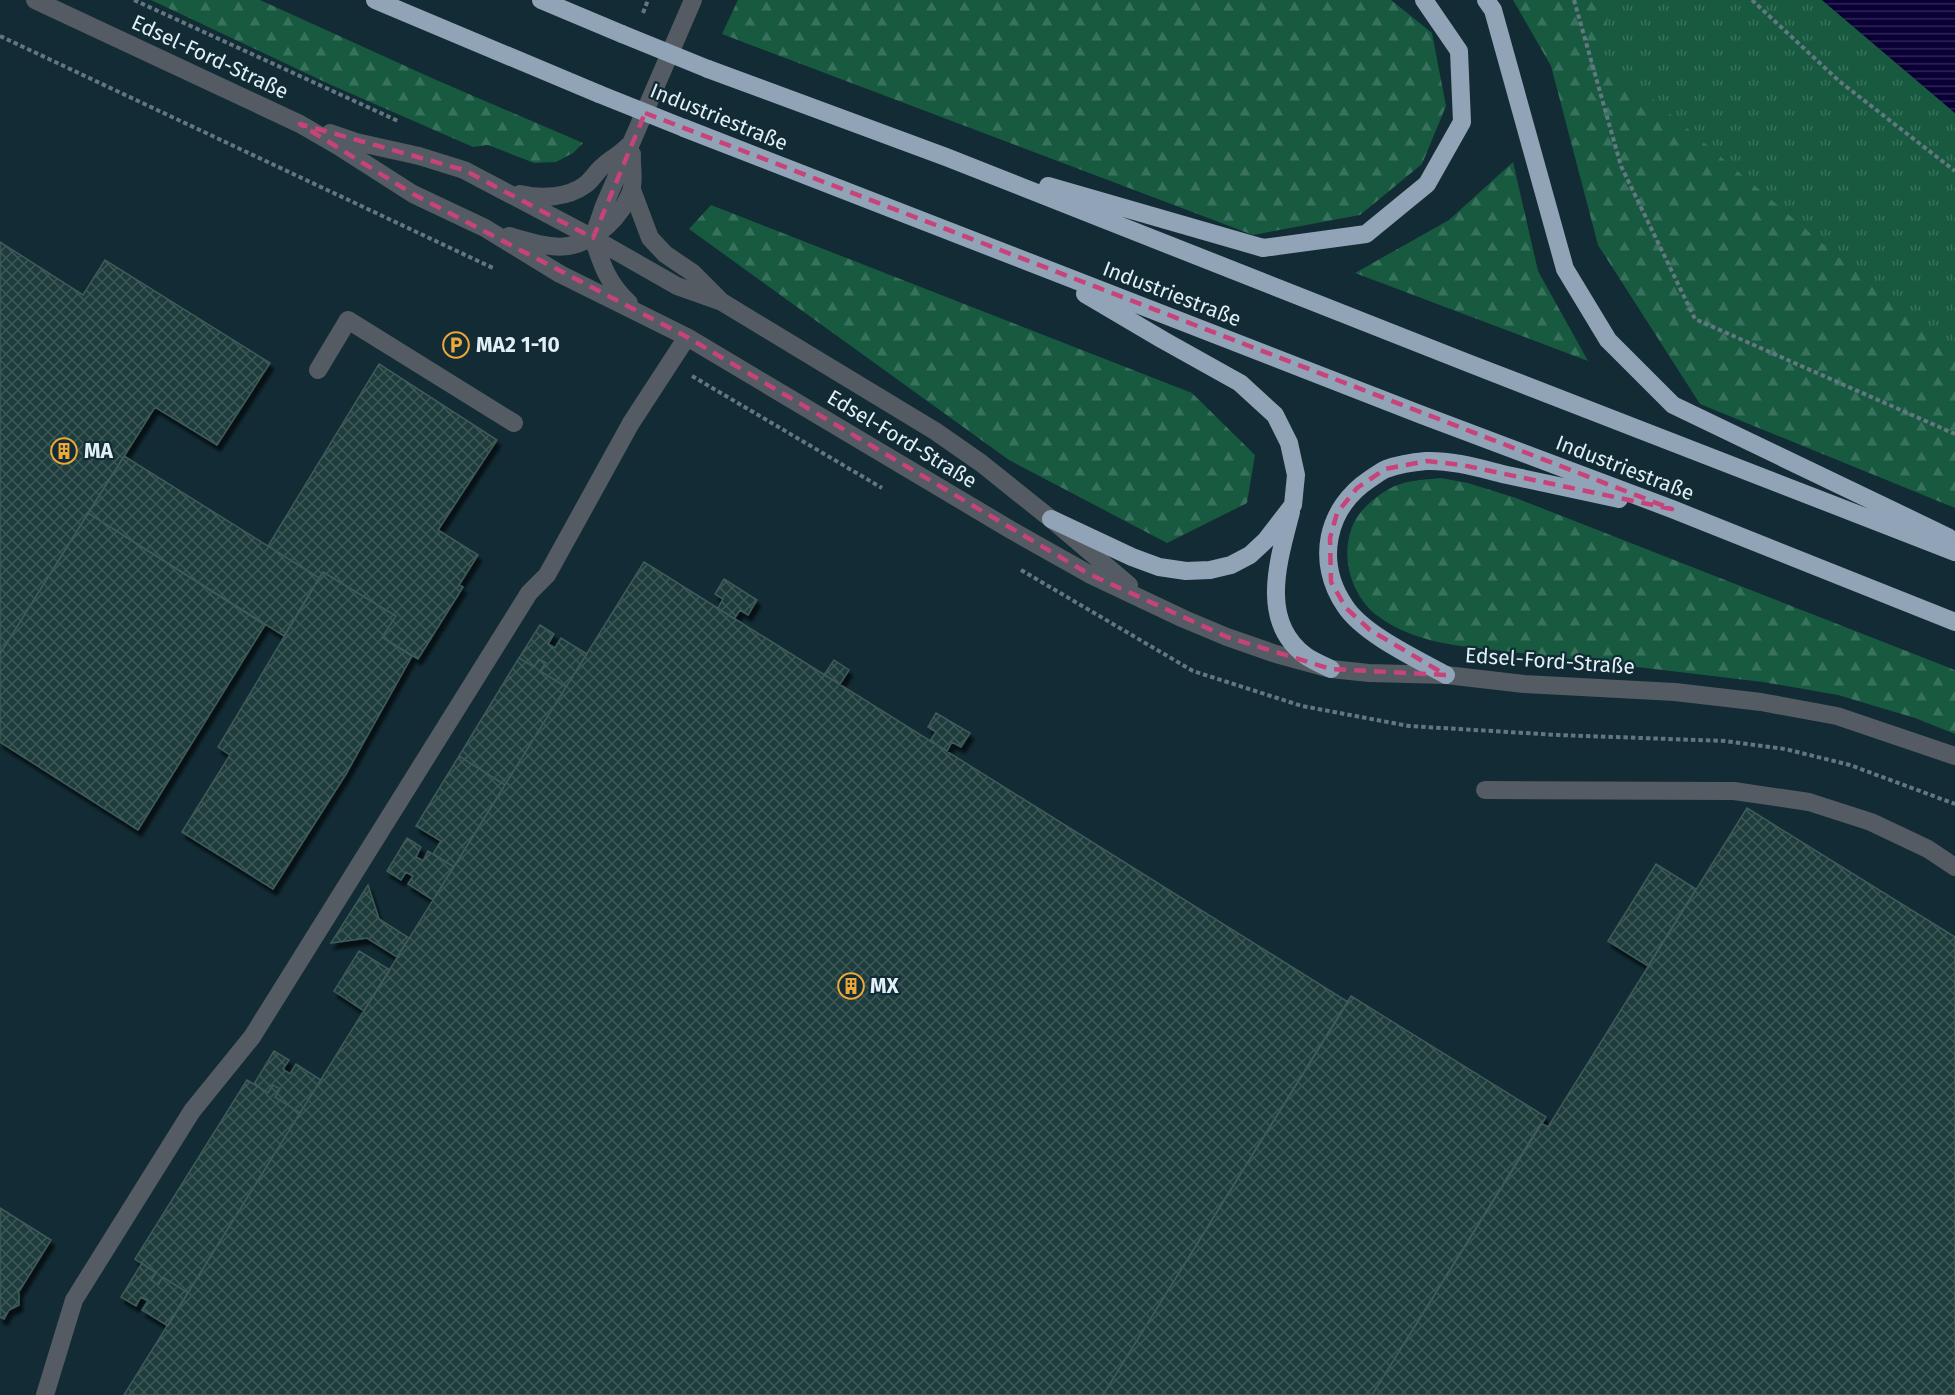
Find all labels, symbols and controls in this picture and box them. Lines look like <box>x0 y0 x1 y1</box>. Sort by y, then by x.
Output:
street label: Edsel-Ford-Straße <box>127 9 293 105</box>
street label: Industriestraße <box>646 78 792 156</box>
street label: Industriestraße <box>1099 256 1245 332</box>
parking icon: MA2 1-10 <box>441 330 471 360</box>
place label: MA2 1-10 <box>476 332 560 358</box>
street label: Edsel-Ford-Straße <box>822 384 982 494</box>
street label: Industriestraße <box>1552 430 1698 506</box>
building icon: MA <box>49 436 79 466</box>
place label: MA <box>84 438 114 464</box>
street label: Edsel-Ford-Straße <box>1464 642 1636 680</box>
building icon: MX <box>836 971 866 1001</box>
place label: MX <box>870 973 900 999</box>

